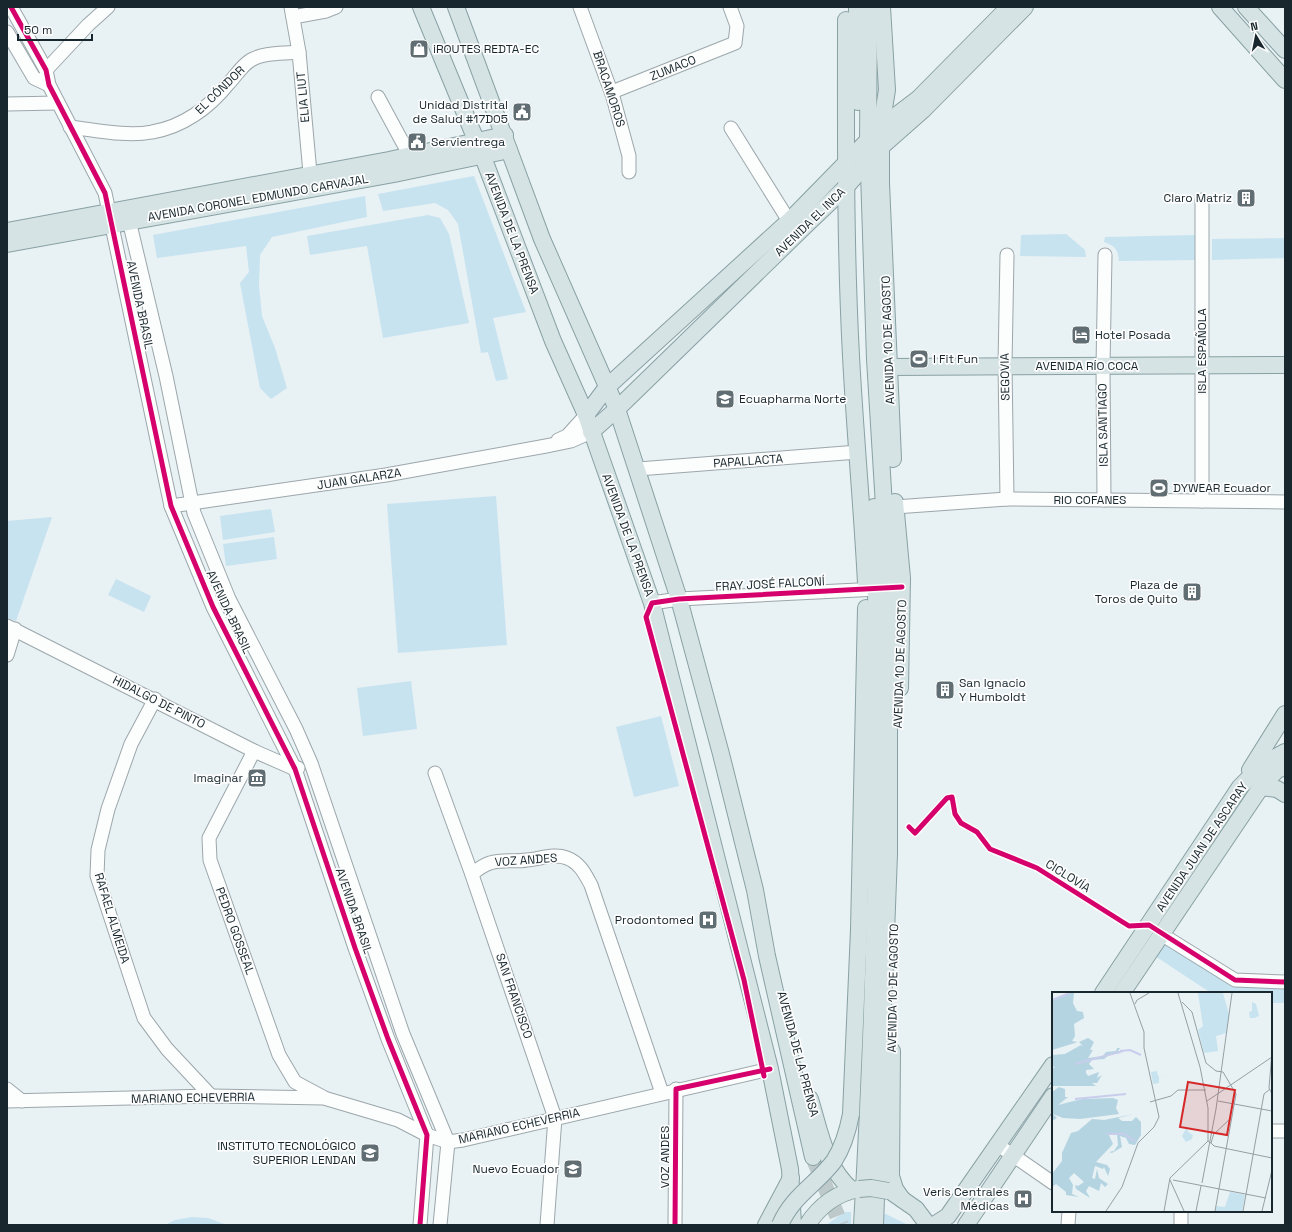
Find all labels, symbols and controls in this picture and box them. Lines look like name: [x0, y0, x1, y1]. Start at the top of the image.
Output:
scale bar: [18, 16, 92, 42]
north arrow: [1236, 16, 1276, 56]
text: N: [1249, 19, 1259, 34]
text: 50 m: [24, 22, 52, 38]
shop icon: iROUTES REDTA-EC: [408, 38, 430, 60]
place label: iROUTES REDTA-EC: [433, 41, 539, 57]
street label: BRACAMOROS: [589, 49, 629, 129]
street label: ZUMACO: [648, 52, 698, 84]
street label: EL CÓNDOR: [192, 62, 248, 118]
street label: ELIA LIUT: [293, 71, 313, 123]
place label: Unidad Distrital de Salud #17D05: [413, 97, 508, 127]
public building icon: Unidad Distrital de Salud #17D05: [511, 101, 533, 123]
public building icon: Servientrega: [406, 131, 428, 153]
place label: Servientrega: [431, 134, 505, 150]
street label: AVENIDA DE LA PRENSA: [481, 170, 543, 297]
street label: AVENIDA CORONEL EDMUNDO CARVAJAL: [146, 171, 370, 225]
street label: AVENIDA EL INCA: [771, 184, 849, 260]
building icon: Claro Matriz: [1235, 187, 1257, 209]
place label: Claro Matriz: [1164, 190, 1232, 206]
street label: AVENIDA BRASIL: [123, 259, 157, 351]
street label: AVENIDA 10 DE AGOSTO: [878, 275, 898, 405]
street label: ISLA ESPAÑOLA: [1194, 308, 1210, 394]
hotel icon: Hotel Posada: [1070, 324, 1092, 346]
place label: Hotel Posada: [1095, 327, 1171, 343]
sports icon: I Fit Fun: [908, 348, 930, 370]
place label: I Fit Fun: [933, 351, 978, 367]
street label: SEGOVIA: [997, 353, 1013, 401]
street label: AVENIDA RÍO COCA: [1036, 358, 1139, 374]
street label: ISLA SANTIAGO: [1094, 383, 1112, 467]
school or university icon: Ecuapharma Norte: [714, 388, 736, 410]
place label: Ecuapharma Norte: [739, 391, 846, 407]
street label: PAPALLACTA: [713, 451, 784, 471]
street label: JUAN GALARZA: [316, 464, 403, 494]
street label: AVENIDA DE LA PRENSA: [598, 471, 658, 599]
sports icon: DYWEAR Ecuador: [1148, 477, 1170, 499]
place label: DYWEAR Ecuador: [1173, 480, 1272, 496]
street label: RIO COFANES: [1054, 492, 1126, 508]
street label: AVENIDA BRASIL: [203, 568, 256, 657]
street label: FRAY JOSÉ FALCONÍ: [715, 573, 825, 595]
place label: Plaza de Toros de Quito: [1095, 577, 1178, 607]
building icon: Plaza de Toros de Quito: [1181, 581, 1203, 603]
street label: AVENIDA 10 DE AGOSTO: [890, 599, 910, 729]
street label: HIDALGO DE PINTO: [110, 672, 208, 732]
place label: San Ignacio Y Humboldt: [959, 675, 1026, 705]
building icon: San Ignacio Y Humboldt: [934, 679, 956, 701]
museum icon: Imaginar: [246, 767, 268, 789]
place label: Imaginar: [194, 770, 243, 786]
street label: AVENIDA JUAN DE ASCARAY: [1153, 778, 1252, 915]
street label: VOZ ANDES: [494, 850, 558, 870]
street label: CICLOVÍA: [1042, 856, 1094, 896]
street label: AVENIDA BRASIL: [332, 866, 376, 957]
street label: RAFAEL ALMEIDA: [91, 871, 134, 966]
street label: PEDRO GOSSEAL: [212, 885, 258, 977]
hospital icon: Prodontomed: [697, 909, 719, 931]
place label: Prodontomed: [615, 912, 694, 928]
street label: AVENIDA 10 DE AGOSTO: [884, 923, 902, 1053]
street label: SAN FRANCISCO: [492, 951, 536, 1041]
street label: AVENIDA DE LA PRENSA: [774, 989, 823, 1119]
inset map: [1052, 992, 1272, 1212]
street label: MARIANO ECHEVERRIA: [131, 1089, 256, 1107]
street label: MARIANO ECHEVERRIA: [457, 1104, 582, 1148]
street label: VOZ ANDES: [657, 1126, 673, 1188]
place label: INSTITUTO TECNOLÓGICO SUPERIOR LENDAN: [217, 1138, 356, 1168]
school or university icon: INSTITUTO TECNOLÓGICO SUPERIOR LENDAN: [359, 1142, 381, 1164]
school or university icon: Nuevo Ecuador: [562, 1158, 584, 1180]
place label: Nuevo Ecuador: [472, 1161, 559, 1177]
place label: Veris Centrales Médicas: [923, 1184, 1009, 1214]
hospital icon: Veris Centrales Médicas: [1012, 1188, 1034, 1210]

